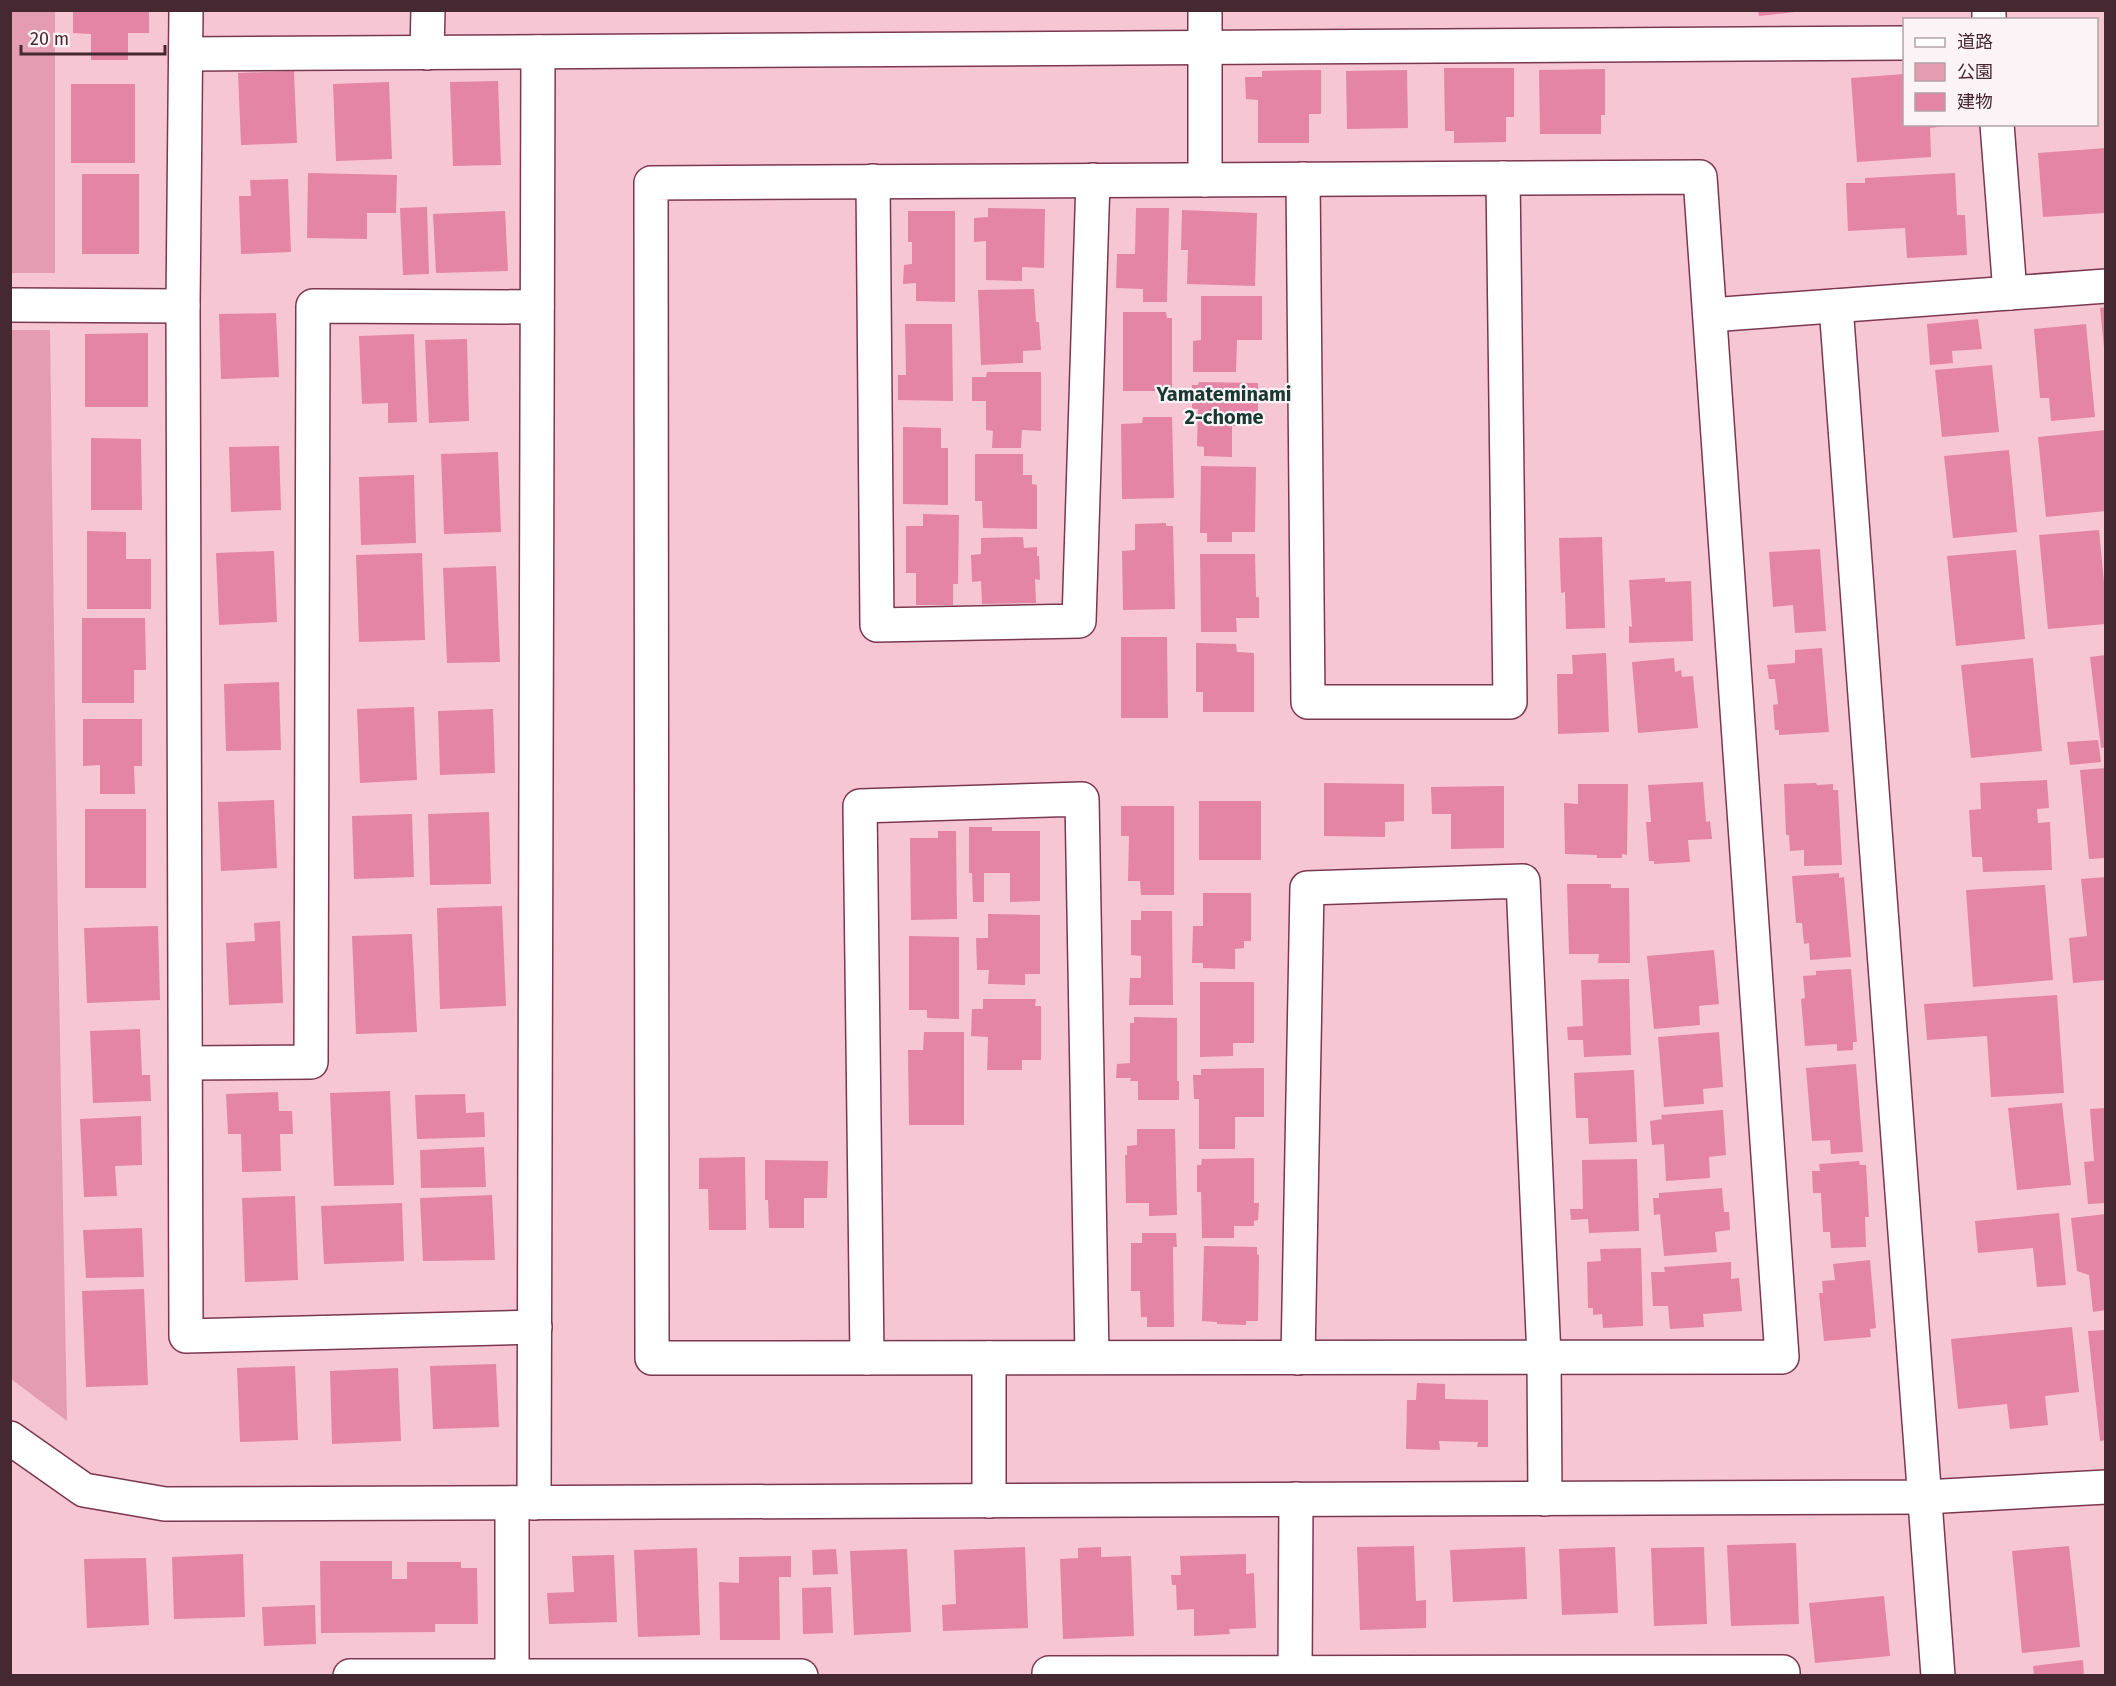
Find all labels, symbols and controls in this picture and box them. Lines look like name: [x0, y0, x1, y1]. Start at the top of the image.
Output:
scale bar: [21, 18, 165, 56]
legend: [1903, 18, 2098, 126]
text: 20 m: [30, 28, 69, 50]
text: 道路: [1957, 31, 1993, 53]
text: 公園: [1957, 61, 1993, 83]
text: 建物: [1957, 91, 1993, 113]
district label: Yamateminami 2-chome: [1156, 382, 1291, 429]

